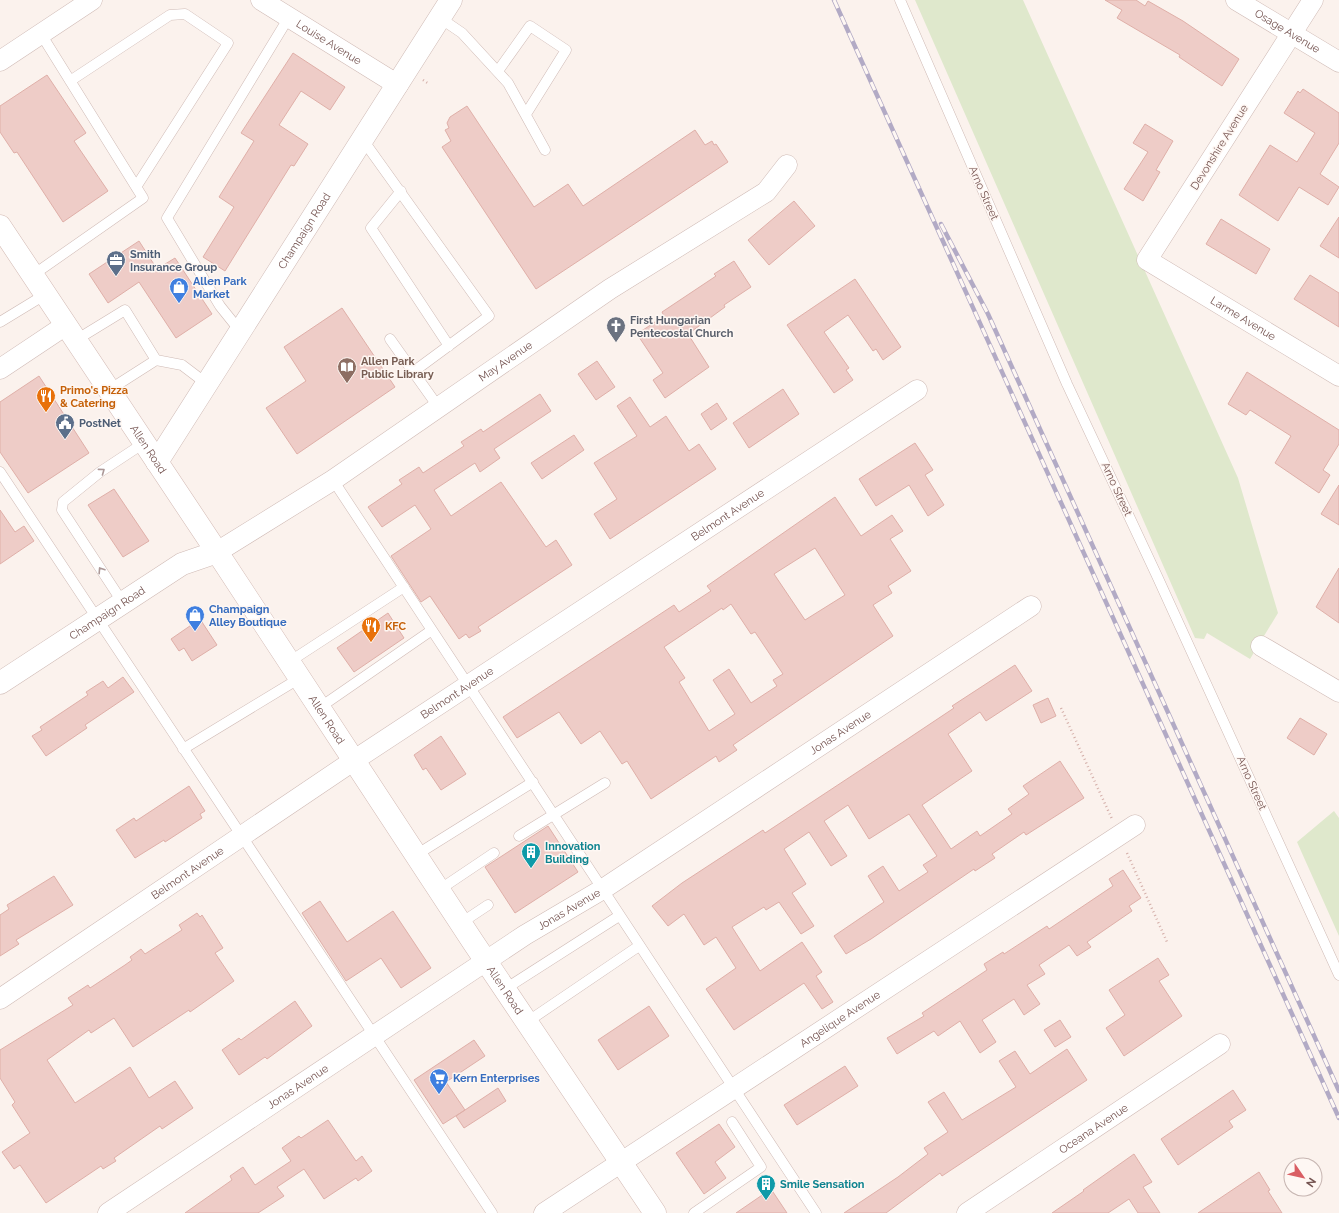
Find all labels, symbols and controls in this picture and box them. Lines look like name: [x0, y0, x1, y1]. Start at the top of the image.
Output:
street label: Osage Avenue: [1252, 7, 1323, 56]
street label: Louise Avenue: [294, 17, 364, 68]
street label: Devonshire Avenue: [1188, 102, 1251, 192]
street label: Arno Street: [966, 164, 1001, 222]
street label: Champaign Road: [275, 190, 334, 272]
place label: Smith Insurance Group: [130, 248, 217, 274]
office icon: Smith Insurance Group: [105, 249, 127, 277]
place label: Allen Park Market: [193, 275, 248, 301]
shop icon: Allen Park Market: [168, 276, 190, 304]
street label: Larme Avenue: [1208, 294, 1279, 344]
place label: First Hungarian Pentecostal Church: [630, 314, 734, 340]
church icon: First Hungarian Pentecostal Church: [605, 315, 627, 343]
street label: May Avenue: [476, 338, 535, 385]
place label: Allen Park Public Library: [361, 355, 434, 381]
library icon: Allen Park Public Library: [336, 356, 358, 384]
place label: Primo's Pizza & Catering: [60, 384, 128, 410]
restaurant icon: Primo's Pizza & Catering: [35, 385, 57, 413]
public building icon: PostNet: [54, 412, 76, 440]
place label: PostNet: [79, 417, 122, 430]
street label: Allen Road: [127, 423, 169, 476]
street label: Arno Street: [1098, 460, 1135, 518]
one-way arrow: [98, 468, 105, 476]
street label: Belmont Avenue: [689, 486, 767, 544]
one-way arrow: [98, 567, 106, 574]
street label: Champaign Road: [67, 584, 148, 643]
place label: Champaign Alley Boutique: [209, 603, 287, 629]
shop icon: Champaign Alley Boutique: [184, 604, 206, 632]
restaurant icon: KFC: [360, 615, 382, 643]
place label: KFC: [385, 620, 407, 633]
street label: Belmont Avenue: [418, 664, 496, 722]
street label: Allen Road: [306, 693, 347, 747]
street label: Jonas Avenue: [807, 707, 874, 758]
street label: Arno Street: [1234, 754, 1269, 812]
place label: Innovation Building: [545, 840, 601, 866]
building icon: Innovation Building: [520, 841, 542, 869]
street label: Belmont Avenue: [149, 844, 227, 902]
street label: Jonas Avenue: [535, 886, 603, 933]
street label: Allen Road: [484, 964, 526, 1017]
street label: Angelique Avenue: [798, 988, 883, 1050]
street label: Jonas Avenue: [265, 1062, 331, 1112]
supermarket icon: Kern Enterprises: [428, 1067, 450, 1095]
place label: Kern Enterprises: [453, 1072, 540, 1085]
street label: Oceana Avenue: [1057, 1101, 1131, 1157]
north arrow: [1283, 1157, 1323, 1197]
building icon: Smile Sensation: [755, 1173, 777, 1201]
text: N: [1303, 1175, 1319, 1189]
place label: Smile Sensation: [780, 1178, 865, 1191]

